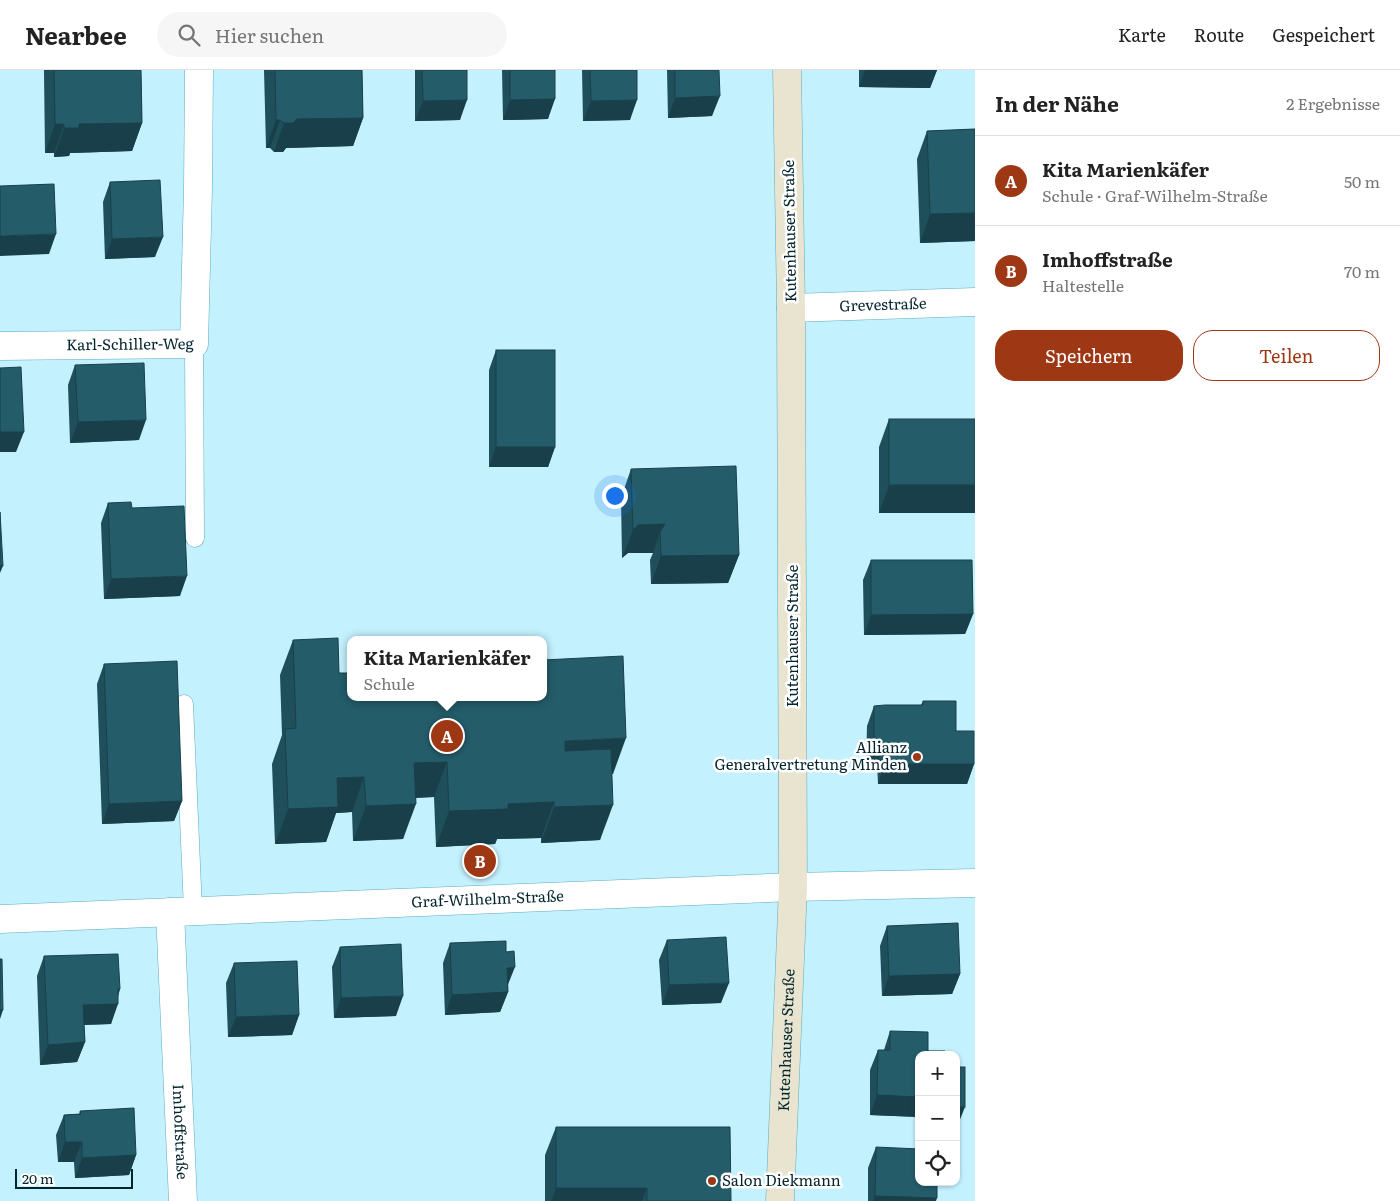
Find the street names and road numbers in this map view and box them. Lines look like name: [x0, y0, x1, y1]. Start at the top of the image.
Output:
street label: Kutenhauser Straße: [776, 159, 801, 303]
street label: Grevestraße: [839, 291, 927, 316]
street label: Karl-Schiller-Weg: [66, 331, 195, 355]
street label: Kutenhauser Straße: [780, 564, 803, 707]
street label: Graf-Wilhelm-Straße: [411, 883, 564, 912]
street label: Kutenhauser Straße: [771, 968, 800, 1112]
street label: Imhoffstraße: [168, 1083, 195, 1180]

